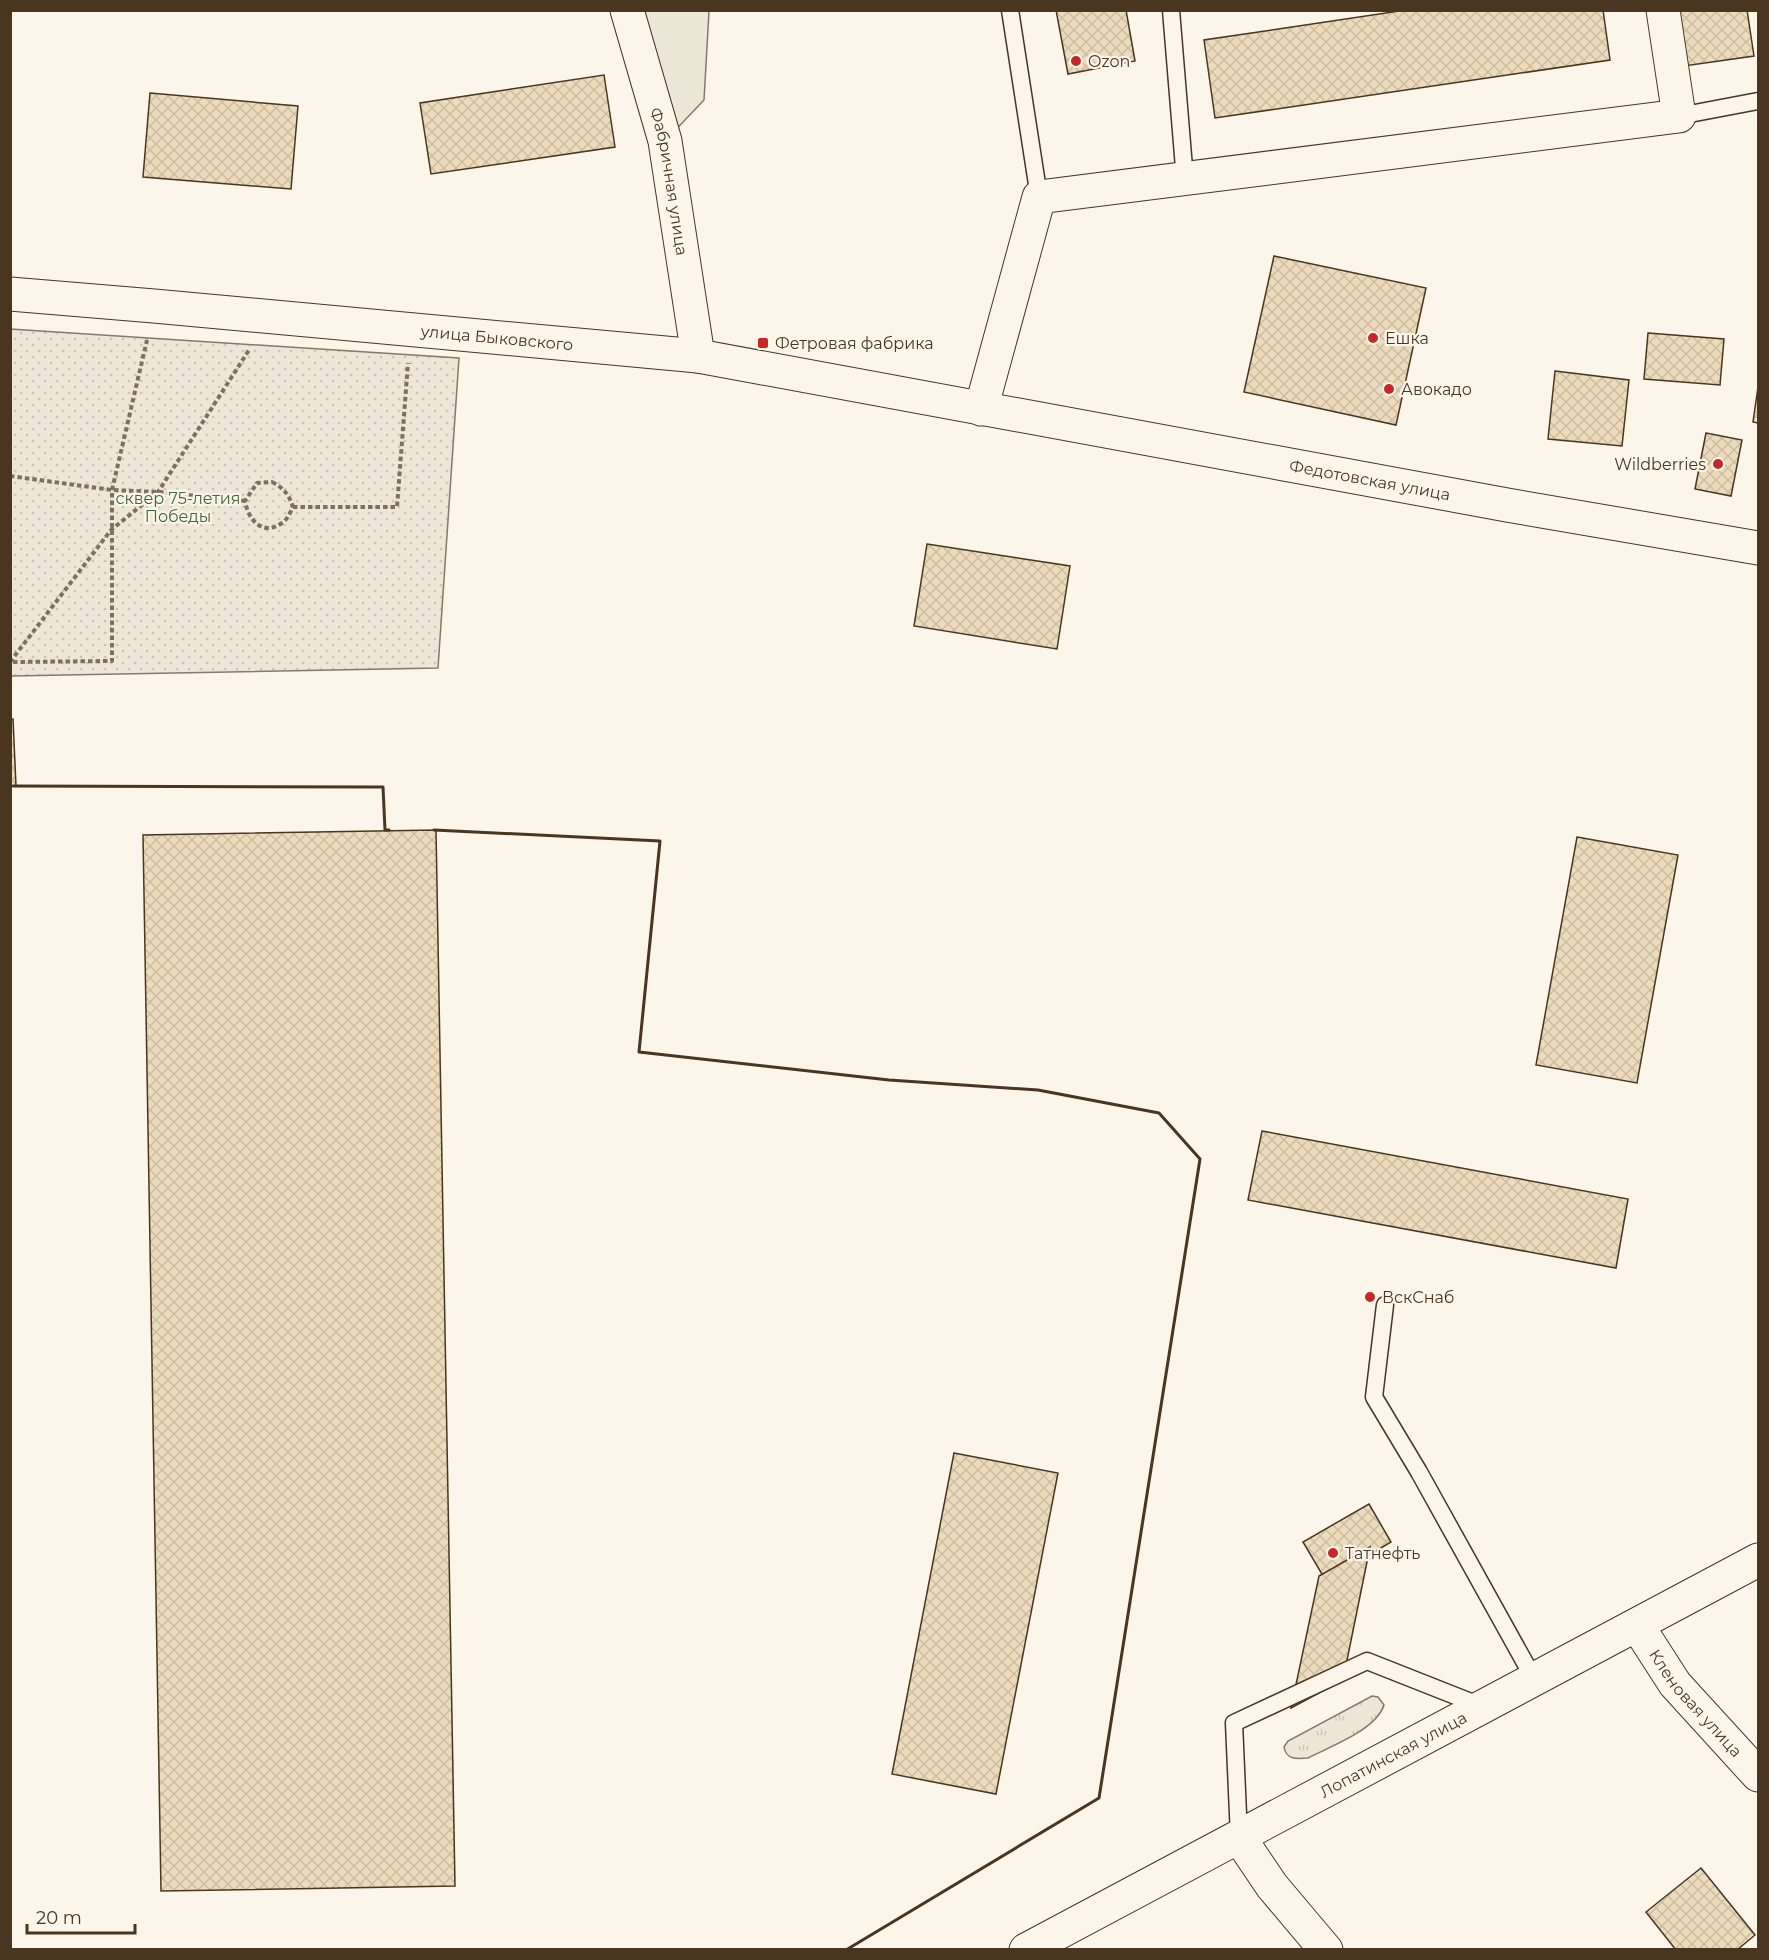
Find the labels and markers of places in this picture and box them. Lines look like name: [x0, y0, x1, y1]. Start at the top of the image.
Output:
place label: Ozon: [1088, 52, 1130, 71]
marker: Ozon: [1069, 54, 1083, 68]
place label: Ешка: [1385, 329, 1429, 348]
marker: Ешка: [1366, 331, 1380, 345]
place label: Фетровая фабрика: [775, 334, 934, 353]
marker: Фетровая фабрика: [756, 336, 770, 350]
place label: Авокадо: [1401, 380, 1472, 399]
marker: Авокадо: [1382, 382, 1396, 396]
place label: Wildberries: [1614, 455, 1706, 474]
marker: Wildberries: [1711, 457, 1725, 471]
place label: ВскСнаб: [1382, 1288, 1454, 1307]
marker: ВскСнаб: [1363, 1290, 1377, 1304]
place label: Татнефть: [1345, 1544, 1420, 1563]
marker: Татнефть: [1326, 1546, 1340, 1560]

